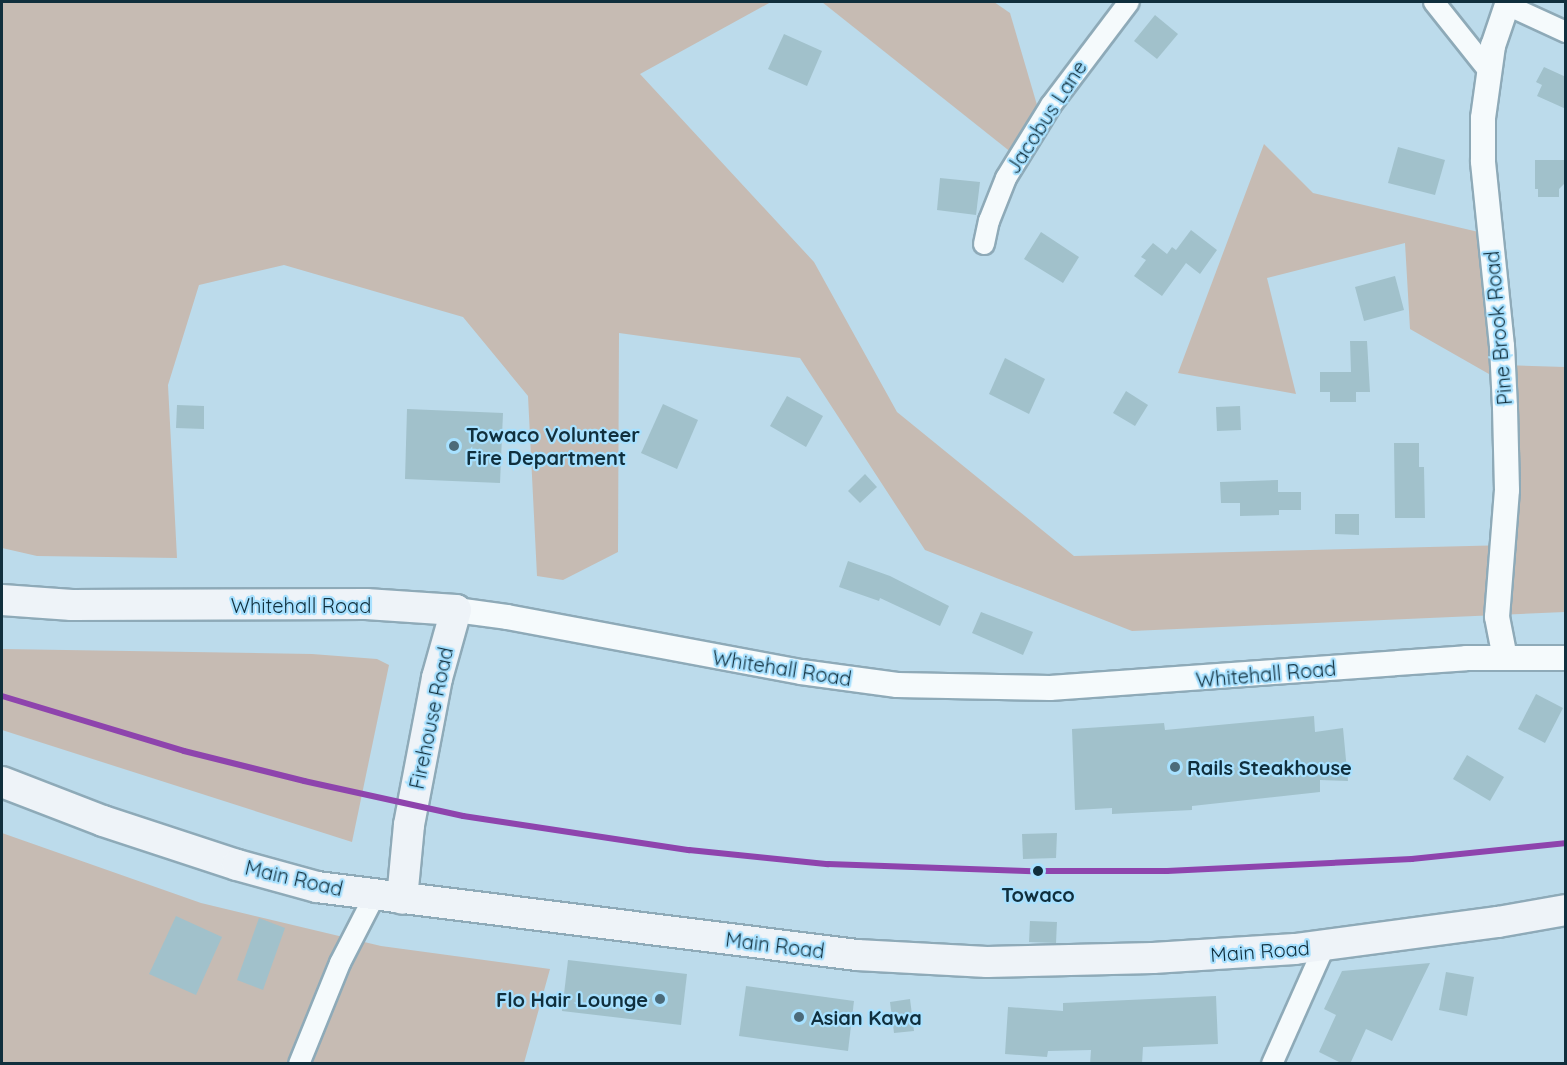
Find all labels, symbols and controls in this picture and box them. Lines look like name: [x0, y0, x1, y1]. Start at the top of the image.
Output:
street label: Jacobus Lane: [1001, 56, 1091, 178]
street label: Pine Brook Road: [1479, 250, 1517, 406]
place label: Towaco Volunteer Fire Department: [466, 422, 640, 469]
marker: Towaco Volunteer Fire Department: [447, 439, 461, 453]
street label: Whitehall Road: [231, 593, 371, 617]
street label: Firehouse Road: [404, 645, 458, 791]
street label: Whitehall Road: [711, 645, 853, 691]
street label: Whitehall Road: [1195, 656, 1337, 692]
place label: Rails Steakhouse: [1187, 755, 1352, 779]
marker: Rails Steakhouse: [1168, 760, 1182, 774]
street label: Main Road: [243, 855, 345, 901]
marker: Towaco: [1029, 862, 1047, 880]
place label: Towaco: [1001, 882, 1075, 906]
street label: Main Road: [724, 927, 826, 963]
street label: Main Road: [1209, 936, 1311, 966]
place label: Flo Hair Lounge: [496, 987, 648, 1011]
marker: Flo Hair Lounge: [653, 992, 667, 1006]
place label: Asian Kawa: [811, 1005, 922, 1029]
marker: Asian Kawa: [792, 1010, 806, 1024]

